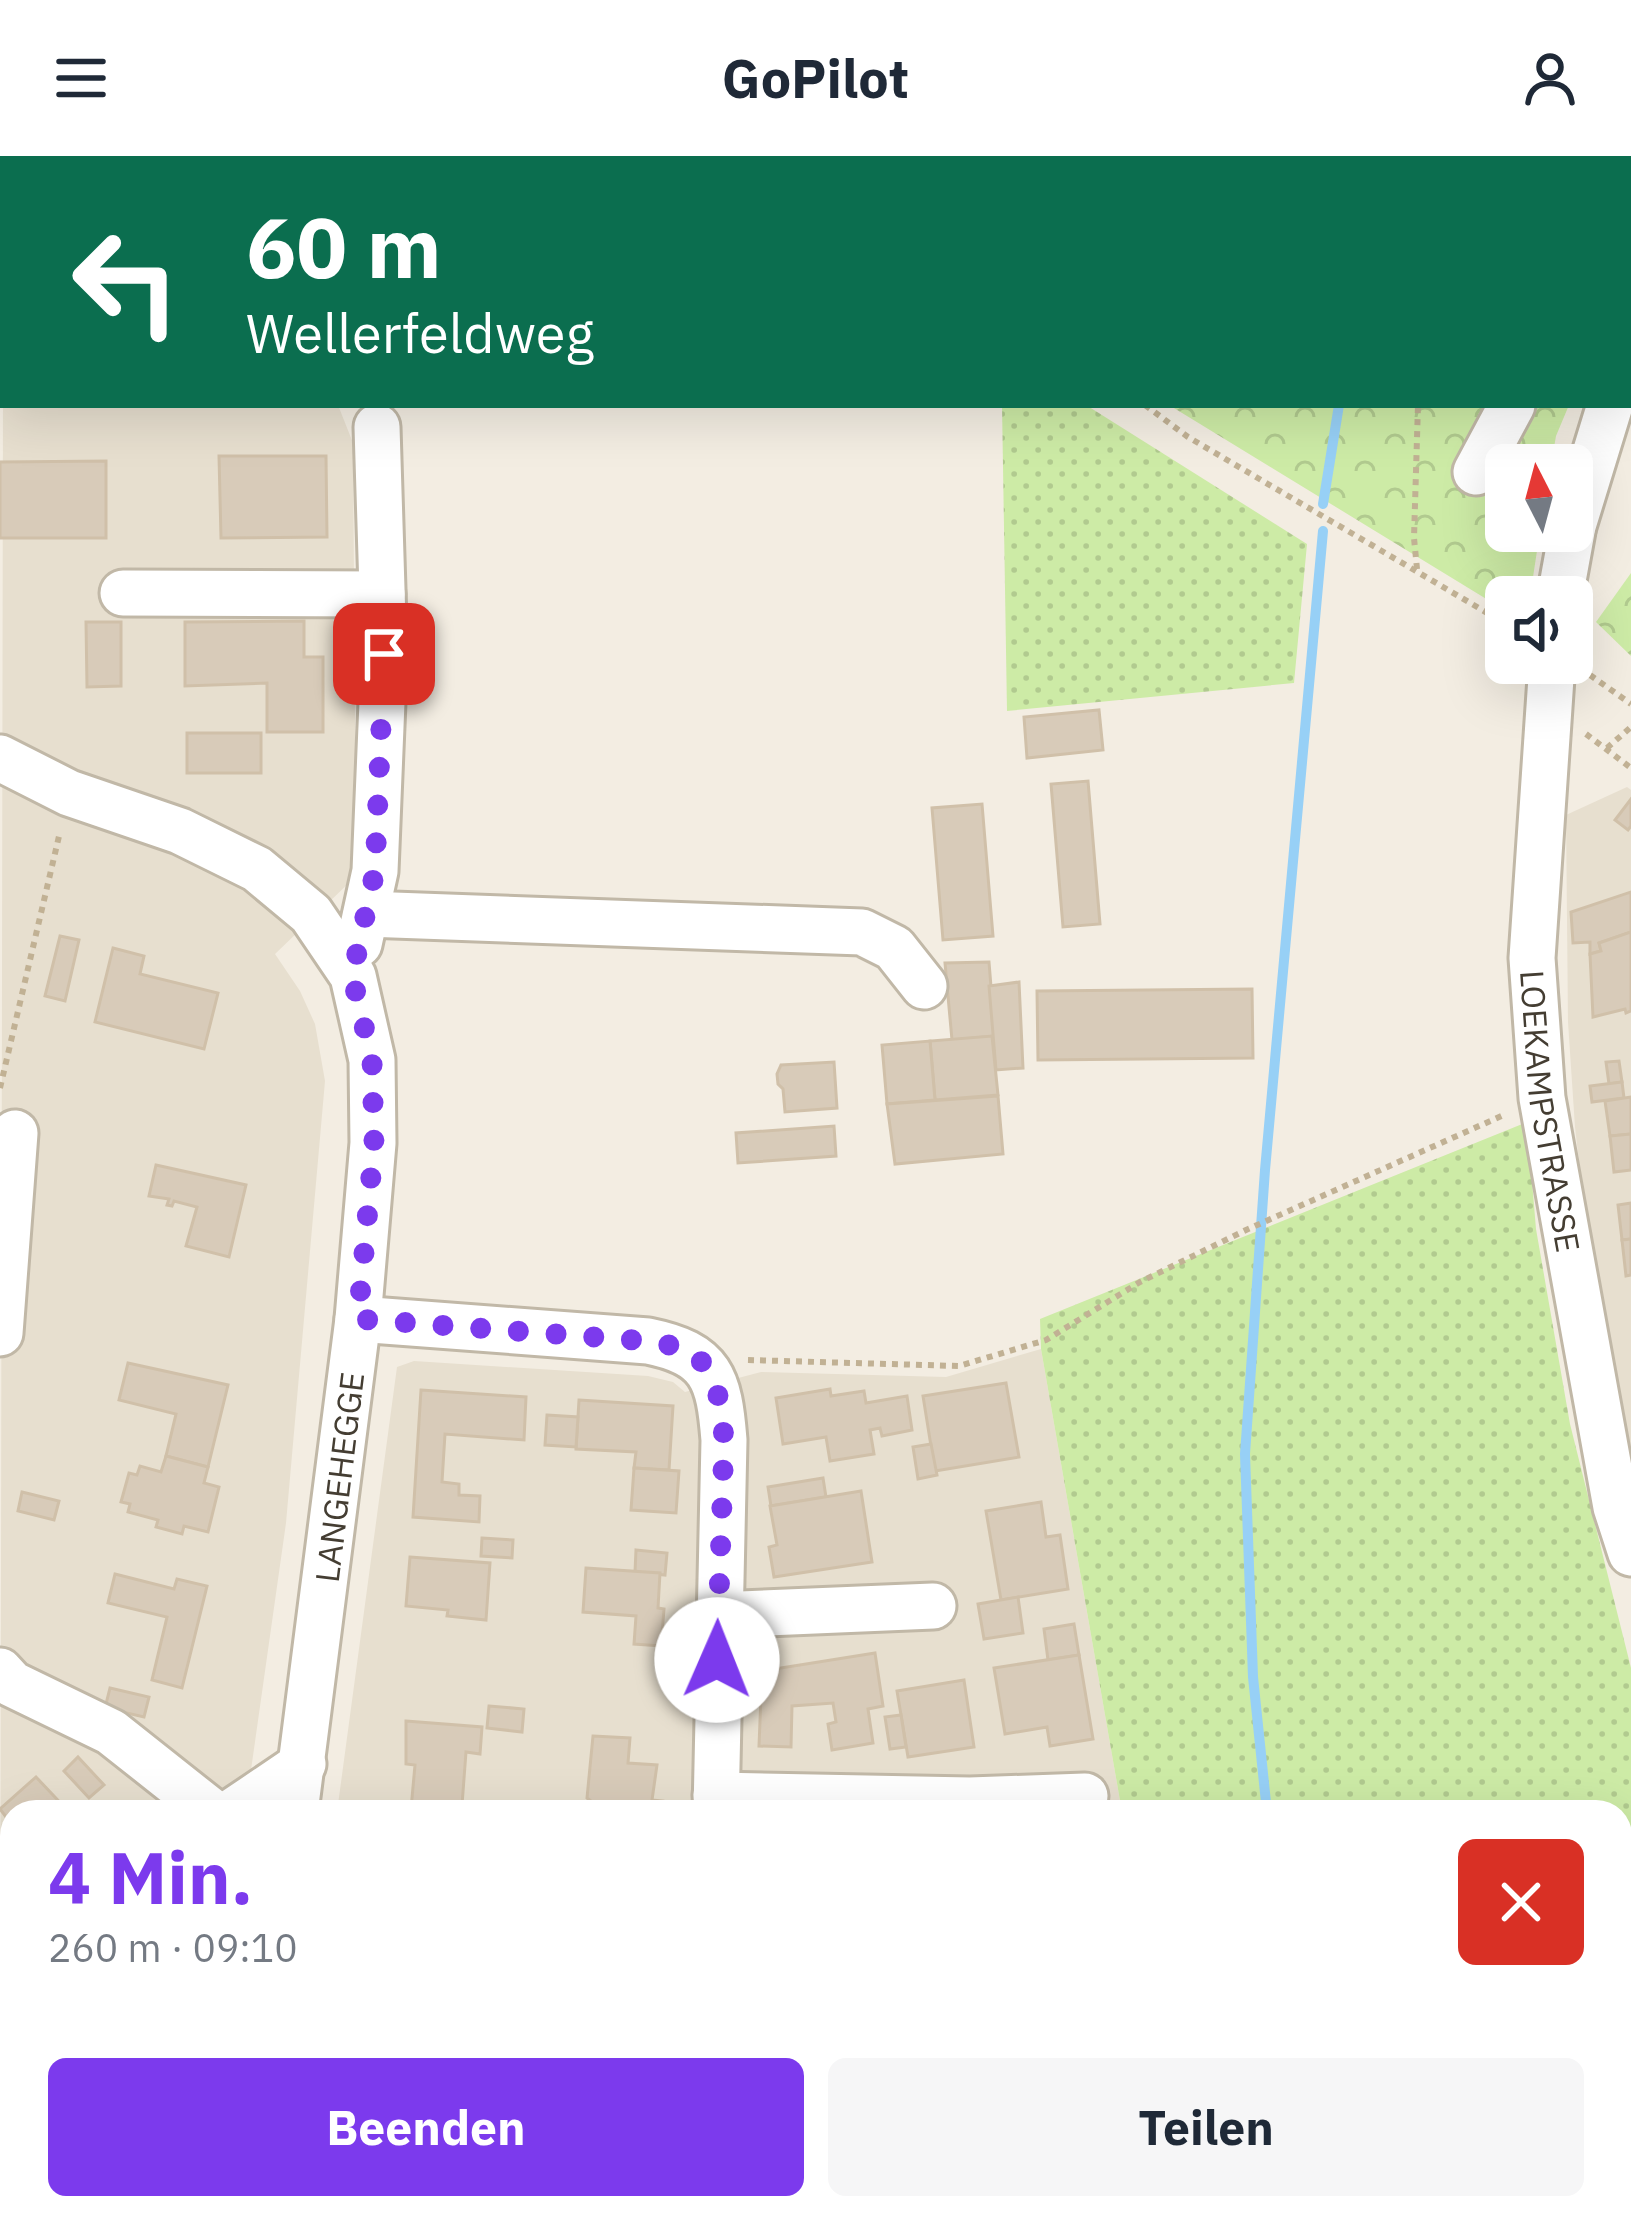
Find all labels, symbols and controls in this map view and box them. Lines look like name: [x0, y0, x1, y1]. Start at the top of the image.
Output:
text: GoPilot: [722, 43, 909, 113]
icon: menu: [48, 45, 114, 111]
icon: person: [1517, 45, 1583, 111]
text: 60 m: [246, 192, 442, 301]
icon: left: [48, 204, 204, 360]
text: Wellerfeldweg: [246, 298, 594, 368]
north arrow: [1485, 444, 1593, 552]
map controls: [1485, 444, 1593, 684]
button: sound: [1485, 576, 1593, 684]
pin: [333, 603, 435, 705]
icon: arrive: [351, 621, 417, 687]
street label: LOEKAMPSTRASSE: [1511, 969, 1591, 1255]
street label: LANGEHEGGE: [305, 1369, 373, 1585]
position arrow: [654, 1597, 780, 1723]
text: 4 Min.: [48, 1830, 253, 1924]
button: close: [1458, 1839, 1584, 1965]
text: 260 m · 09:10: [48, 1922, 298, 1973]
button: Beenden: [48, 2058, 804, 2196]
button: Teilen: [828, 2058, 1584, 2196]

